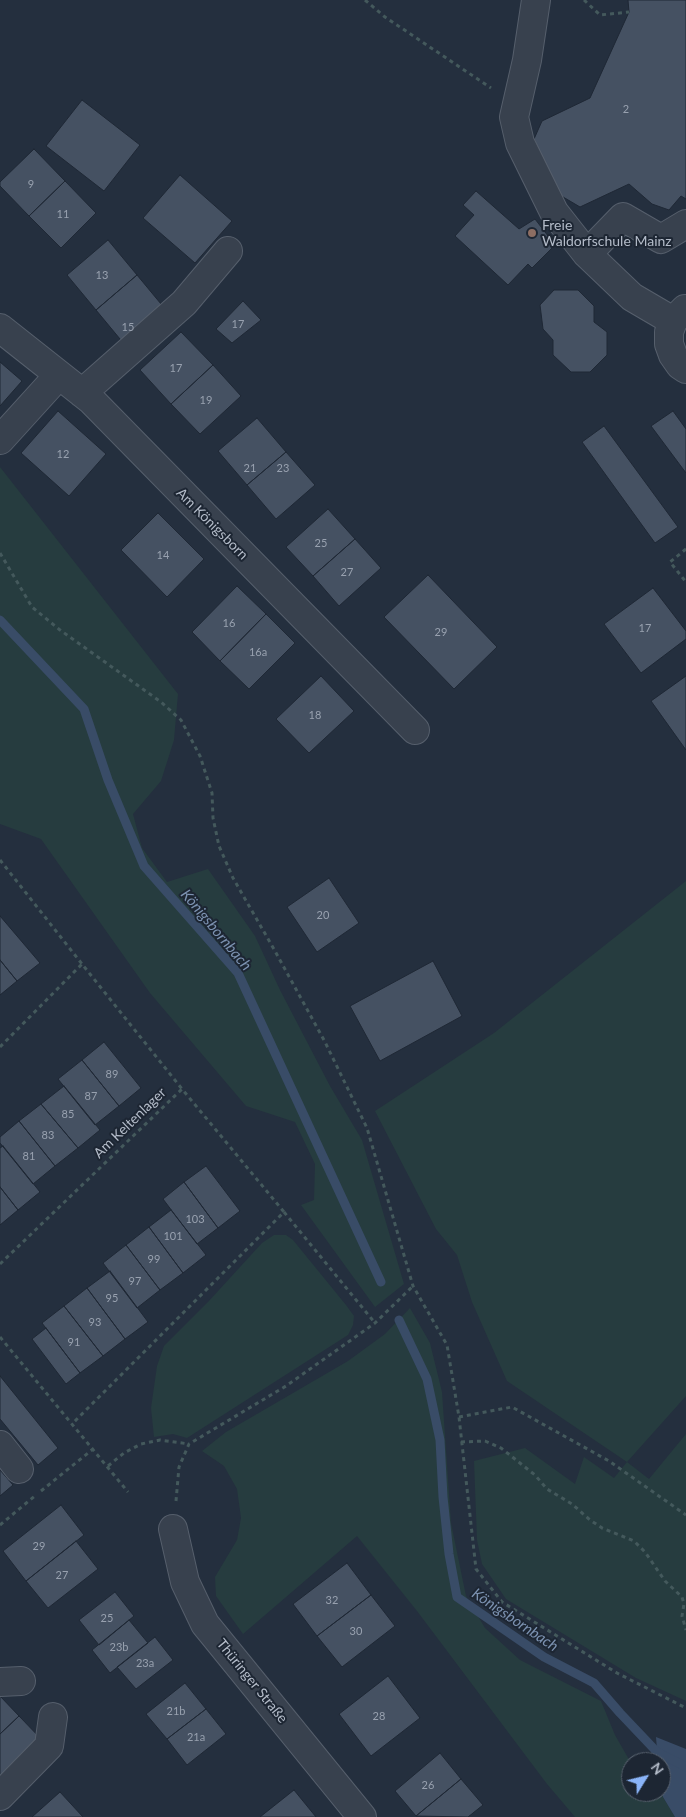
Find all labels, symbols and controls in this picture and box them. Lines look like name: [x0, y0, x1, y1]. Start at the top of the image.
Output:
house number: 2: [623, 102, 629, 116]
house number: 9: [28, 177, 34, 191]
house number: 11: [57, 207, 69, 221]
place label: Freie Waldorfschule Mainz: [542, 217, 672, 250]
marker: Freie Waldorfschule Mainz: [526, 227, 538, 239]
house number: 13: [96, 268, 108, 282]
house number: 17: [232, 317, 244, 331]
house number: 15: [122, 320, 134, 334]
house number: 17: [170, 361, 182, 375]
house number: 19: [200, 393, 212, 407]
house number: 12: [57, 447, 69, 461]
house number: 21: [244, 461, 256, 475]
house number: 23: [277, 461, 289, 475]
street label: Am Königsborn: [173, 485, 251, 563]
house number: 25: [315, 536, 327, 550]
house number: 14: [157, 548, 169, 562]
house number: 27: [341, 565, 353, 579]
house number: 16: [223, 616, 235, 630]
house number: 17: [639, 621, 651, 635]
house number: 29: [435, 625, 447, 639]
house number: 16a: [249, 645, 267, 659]
house number: 18: [309, 708, 321, 722]
water label: Königsbornbach: [177, 886, 255, 974]
house number: 20: [317, 908, 329, 922]
house number: 89: [106, 1067, 118, 1081]
street label: Am Keltenlager: [90, 1084, 170, 1162]
house number: 87: [85, 1089, 97, 1103]
house number: 85: [62, 1107, 74, 1121]
house number: 83: [42, 1128, 54, 1142]
house number: 81: [23, 1149, 35, 1163]
house number: 103: [185, 1212, 205, 1226]
house number: 101: [163, 1229, 183, 1243]
house number: 99: [148, 1252, 160, 1266]
house number: 97: [129, 1274, 141, 1288]
house number: 95: [106, 1291, 118, 1305]
house number: 93: [89, 1315, 101, 1329]
house number: 91: [68, 1335, 80, 1349]
house number: 29: [33, 1539, 45, 1553]
house number: 27: [56, 1568, 68, 1582]
water label: Königsbornbach: [468, 1585, 562, 1655]
house number: 32: [326, 1593, 338, 1607]
house number: 25: [101, 1611, 113, 1625]
house number: 30: [350, 1624, 362, 1638]
street label: Thüringer Straße: [213, 1636, 291, 1726]
house number: 23b: [110, 1640, 128, 1654]
house number: 23a: [136, 1656, 154, 1670]
house number: 21b: [167, 1704, 185, 1718]
house number: 28: [373, 1709, 385, 1723]
house number: 21a: [187, 1730, 205, 1744]
north arrow: [621, 1752, 671, 1802]
text: N: [648, 1759, 668, 1778]
house number: 26: [422, 1778, 434, 1792]

